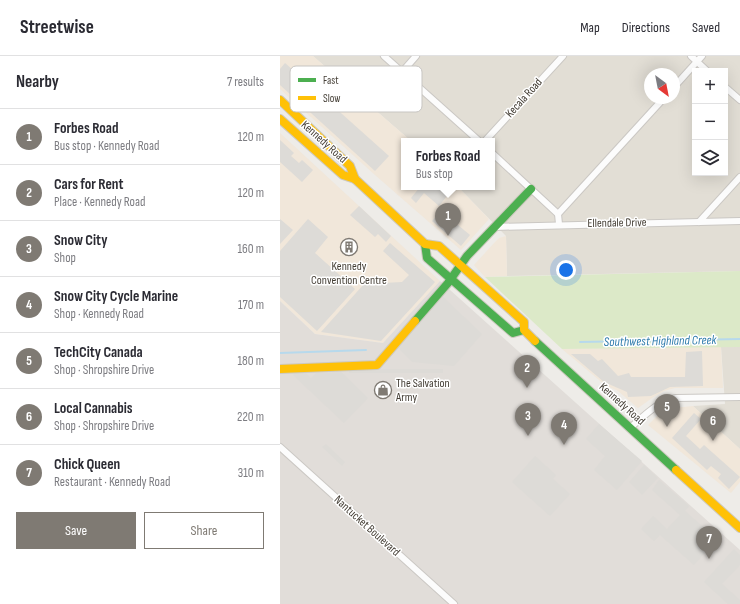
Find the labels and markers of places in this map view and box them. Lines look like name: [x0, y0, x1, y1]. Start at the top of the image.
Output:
pin: 1: [435, 203, 461, 236]
building icon: Kennedy Convention Centre: [339, 237, 359, 257]
place label: Kennedy Convention Centre: [311, 259, 387, 288]
pin: 2: [514, 355, 540, 388]
place label: The Salvation Army: [395, 376, 450, 405]
shop icon: The Salvation Army: [373, 380, 393, 400]
pin: 5: [654, 394, 680, 427]
pin: 3: [515, 403, 541, 436]
pin: 6: [700, 408, 726, 441]
pin: 4: [551, 412, 577, 445]
pin: 7: [696, 526, 722, 559]

